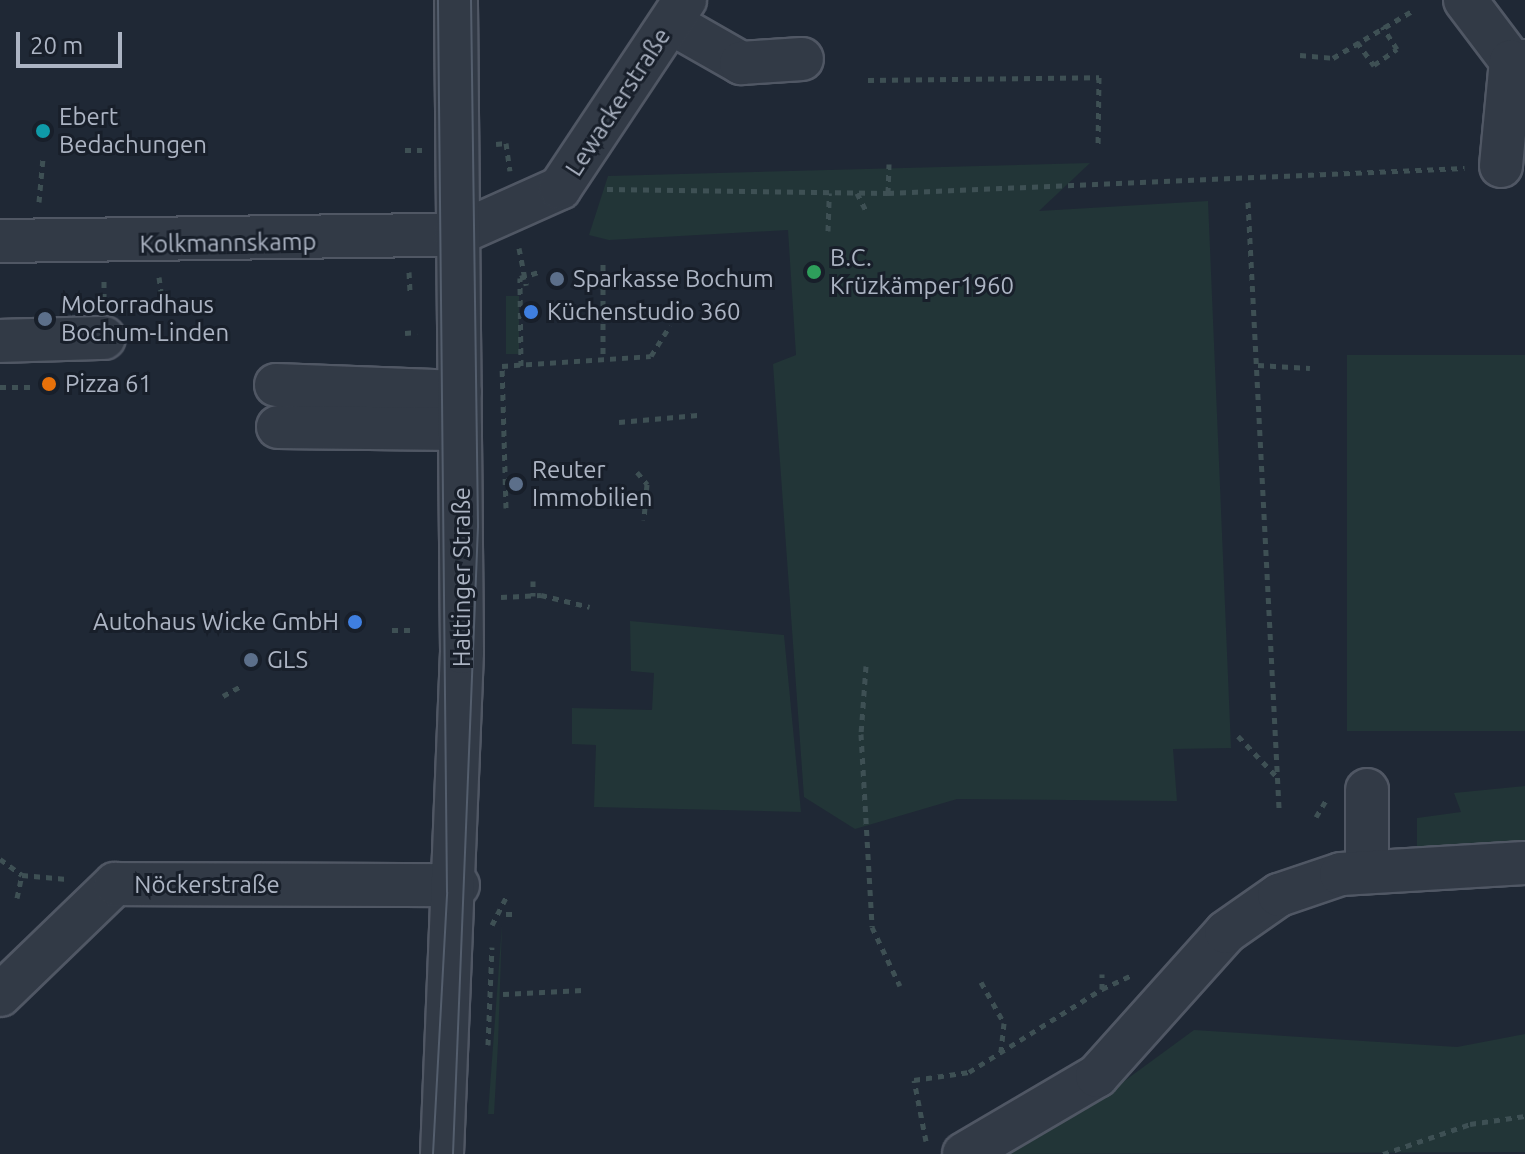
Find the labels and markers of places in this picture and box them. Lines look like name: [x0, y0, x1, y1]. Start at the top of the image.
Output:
place label: Ebert Bedachungen: [59, 103, 207, 159]
marker: Ebert Bedachungen: [34, 122, 52, 140]
place label: B.C. Krüzkämper1960: [830, 244, 1014, 300]
marker: B.C. Krüzkämper1960: [805, 263, 823, 281]
place label: Sparkasse Bochum: [573, 265, 774, 293]
marker: Sparkasse Bochum: [548, 270, 566, 288]
place label: Motorradhaus Bochum-Linden: [61, 291, 229, 347]
place label: Küchenstudio 360: [547, 298, 741, 326]
marker: Küchenstudio 360: [522, 303, 540, 321]
marker: Motorradhaus Bochum-Linden: [36, 310, 54, 328]
place label: Pizza 61: [65, 370, 152, 398]
marker: Pizza 61: [40, 375, 58, 393]
place label: Reuter Immobilien: [532, 456, 653, 512]
marker: Reuter Immobilien: [507, 475, 525, 493]
place label: Autohaus Wicke GmbH: [93, 608, 339, 636]
marker: Autohaus Wicke GmbH: [346, 613, 364, 631]
place label: GLS: [267, 646, 308, 674]
marker: GLS: [242, 651, 260, 669]

